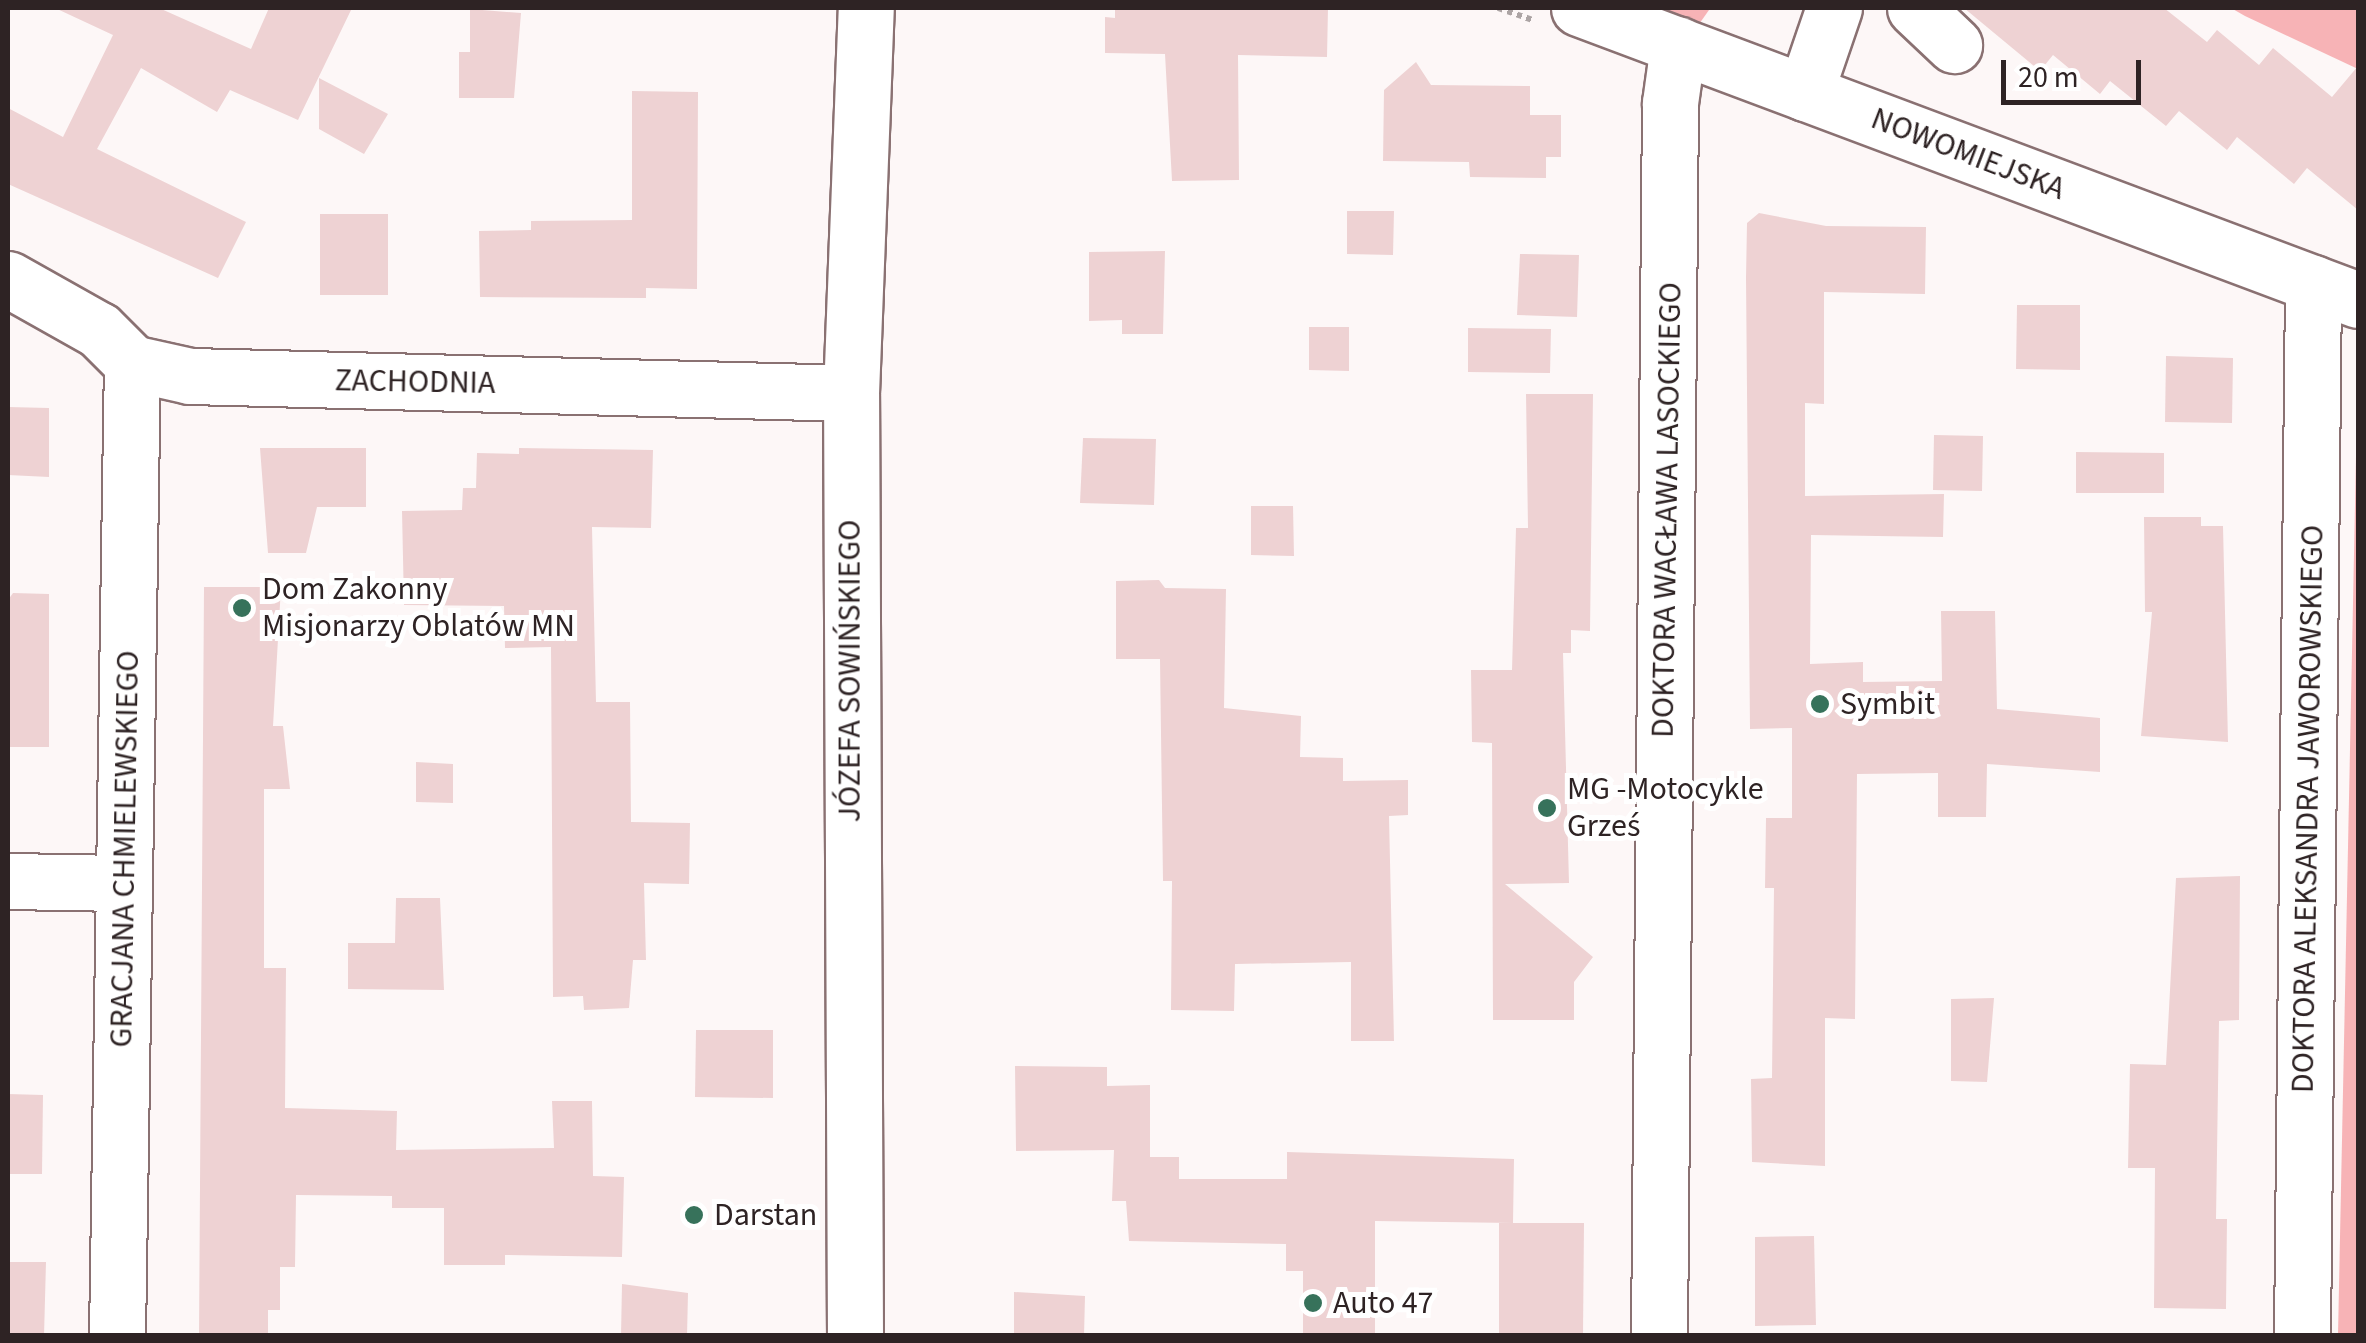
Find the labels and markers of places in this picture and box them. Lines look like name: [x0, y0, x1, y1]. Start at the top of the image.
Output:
place label: Dom Zakonny Misjonarzy Oblatów MN: [262, 571, 575, 646]
marker: Dom Zakonny Misjonarzy Oblatów MN: [231, 597, 253, 619]
place label: Symbit: [1840, 685, 1935, 723]
marker: Symbit: [1809, 693, 1831, 715]
place label: MG -Motocykle Grześ: [1567, 771, 1764, 846]
marker: MG -Motocykle Grześ: [1536, 797, 1558, 819]
place label: Darstan: [714, 1196, 817, 1234]
marker: Darstan: [683, 1204, 705, 1226]
place label: Auto 47: [1333, 1284, 1434, 1322]
marker: Auto 47: [1302, 1292, 1324, 1314]

